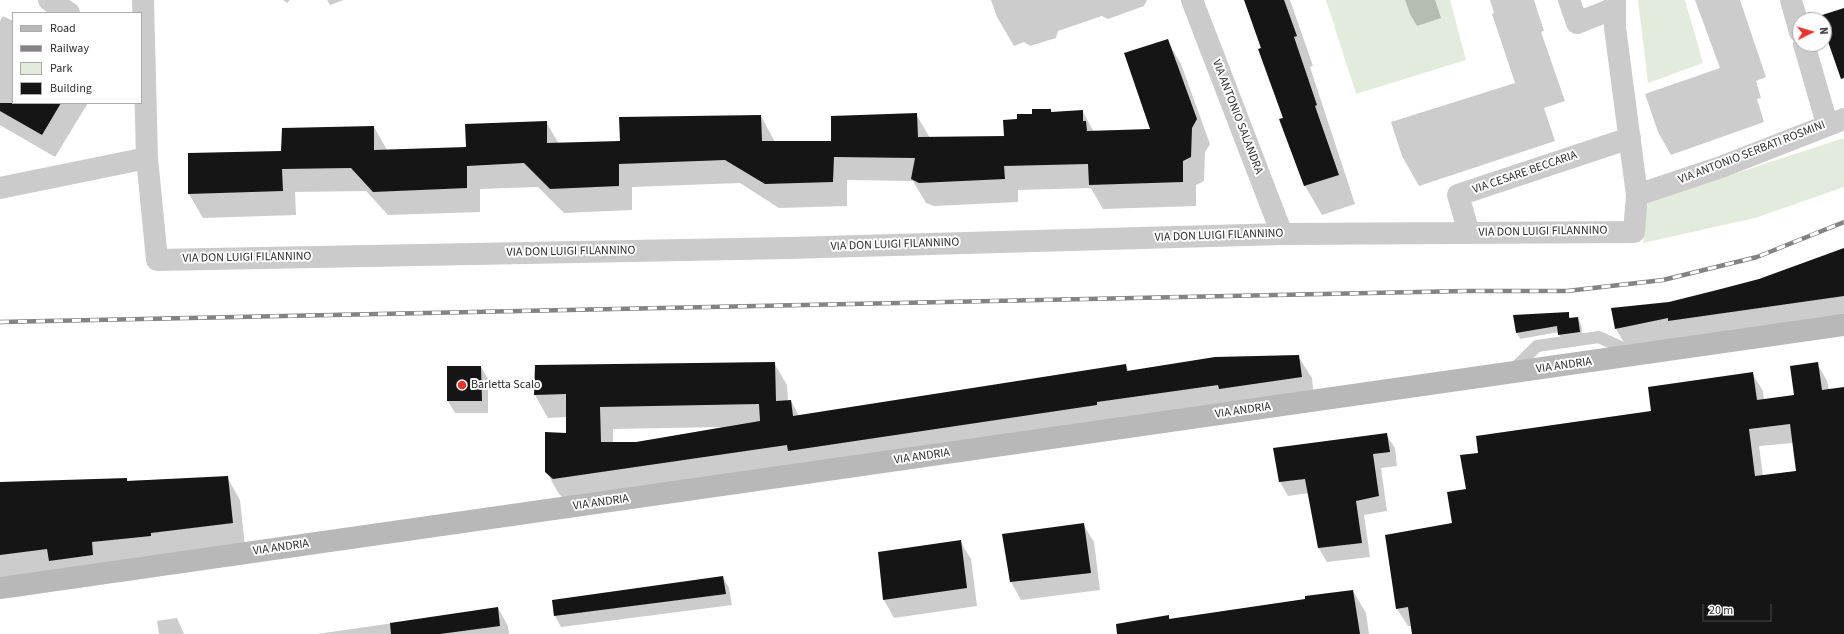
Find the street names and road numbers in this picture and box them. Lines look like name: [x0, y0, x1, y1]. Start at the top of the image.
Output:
street label: VIA ANTONIO SALANDRA: [1208, 58, 1266, 176]
street label: VIA ANTONIO SERBATI ROSMINI: [1676, 118, 1828, 188]
street label: VIA CESARE BECCARIA: [1471, 148, 1579, 198]
street label: VIA DON LUIGI FILANNINO: [1478, 224, 1608, 240]
street label: VIA DON LUIGI FILANNINO: [1154, 227, 1284, 245]
street label: VIA DON LUIGI FILANNINO: [830, 236, 960, 254]
street label: VIA DON LUIGI FILANNINO: [506, 244, 636, 260]
street label: VIA DON LUIGI FILANNINO: [182, 250, 312, 266]
street label: VIA ANDRIA: [1535, 355, 1593, 377]
street label: VIA ANDRIA: [1214, 400, 1272, 422]
street label: VIA ANDRIA: [893, 446, 951, 468]
street label: VIA ANDRIA: [572, 492, 630, 514]
street label: VIA ANDRIA: [252, 537, 310, 559]

